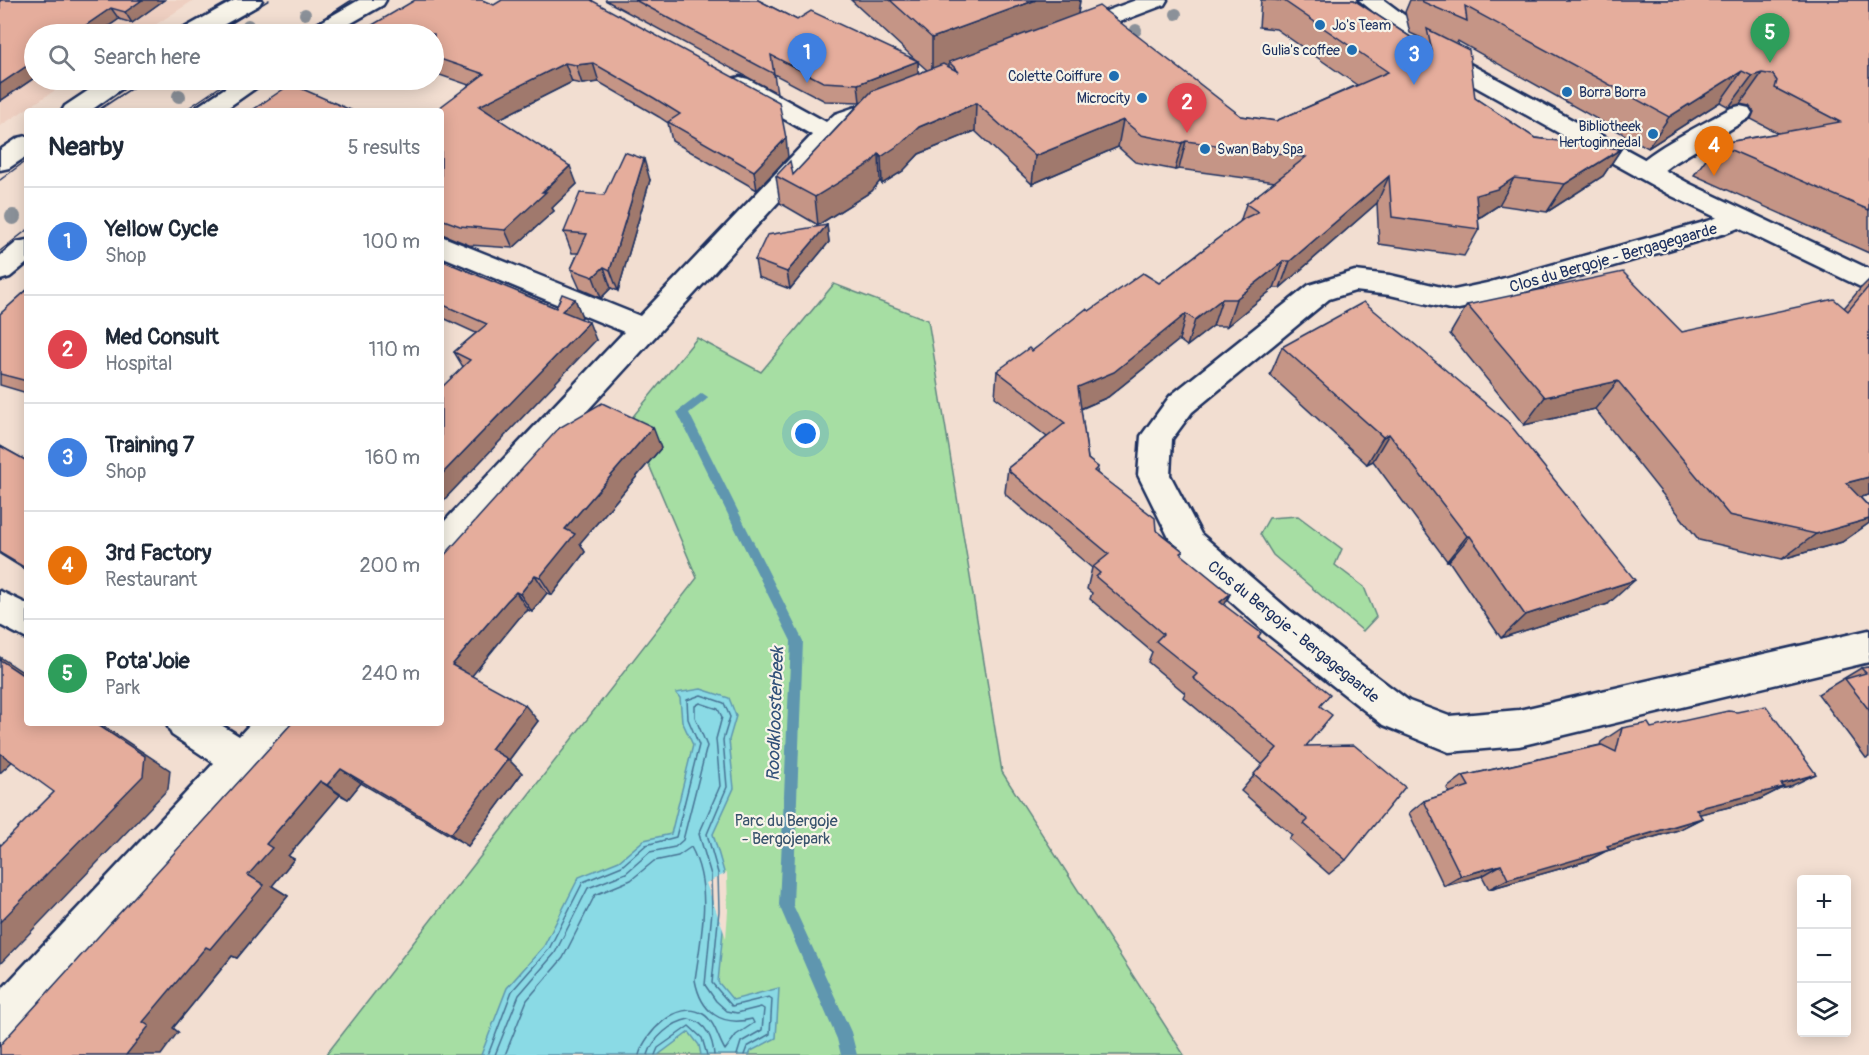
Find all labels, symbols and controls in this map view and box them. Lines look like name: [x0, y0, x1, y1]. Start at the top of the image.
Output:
pin: 5: [1750, 14, 1790, 63]
place label: Jo's Team: [1332, 17, 1391, 34]
marker: Jo's Team: [1313, 18, 1327, 32]
search box: [24, 24, 444, 90]
pin: 1: [788, 34, 826, 83]
pin: 3: [1394, 36, 1434, 85]
icon: search: [45, 41, 78, 74]
place label: Gulia's coffee: [1262, 42, 1340, 59]
text: Search here: [93, 43, 200, 71]
marker: Gulia's coffee: [1345, 43, 1359, 57]
place label: Colette Coiffure: [1008, 68, 1102, 85]
marker: Colette Coiffure: [1107, 69, 1121, 83]
pin: 2: [1168, 84, 1206, 133]
place label: Borra Borra: [1579, 84, 1646, 101]
marker: Borra Borra: [1560, 85, 1574, 99]
place label: Microcity: [1077, 90, 1130, 107]
marker: Microcity: [1135, 91, 1149, 105]
place label: Bibliotheek Hertoginnedal: [1559, 118, 1641, 151]
pin: 4: [1694, 126, 1734, 176]
marker: Bibliotheek Hertoginnedal: [1646, 127, 1660, 141]
text: Nearby: [48, 131, 124, 163]
text: 5 results: [348, 135, 420, 160]
place label: Swan Baby Spa: [1217, 141, 1303, 158]
marker: Swan Baby Spa: [1198, 142, 1212, 156]
text: Yellow Cycle: [105, 215, 218, 243]
street label: Clos du Bergoje - Bergagegaarde: [1507, 219, 1720, 297]
text: 1: [64, 229, 71, 254]
text: 100 m: [363, 229, 420, 254]
text: Shop: [105, 243, 146, 268]
text: Med Consult: [105, 323, 219, 351]
text: 2: [62, 337, 73, 362]
text: 110 m: [369, 337, 420, 362]
text: Hospital: [105, 351, 172, 376]
your location: [791, 419, 820, 448]
text: Training 7: [105, 431, 194, 459]
text: 3: [62, 445, 73, 470]
text: 160 m: [365, 445, 420, 470]
text: Shop: [105, 459, 146, 484]
text: 3rd Factory: [105, 539, 212, 567]
text: 4: [62, 553, 73, 578]
text: 200 m: [359, 553, 420, 578]
street label: Clos du Bergoje - Bergagegaarde: [1203, 556, 1383, 707]
text: Restaurant: [105, 567, 197, 592]
water label: Roodkloosterbeek: [762, 645, 789, 782]
text: Pota'Joie: [105, 647, 190, 675]
text: 5: [62, 661, 73, 686]
text: 240 m: [361, 661, 420, 686]
text: Park: [105, 675, 140, 700]
park label: Parc du Bergoje - Bergojepark: [734, 811, 838, 849]
map controls: [1797, 875, 1851, 1037]
button: +: [1797, 875, 1851, 929]
button: −: [1797, 929, 1851, 983]
button: layers: [1797, 983, 1851, 1037]

